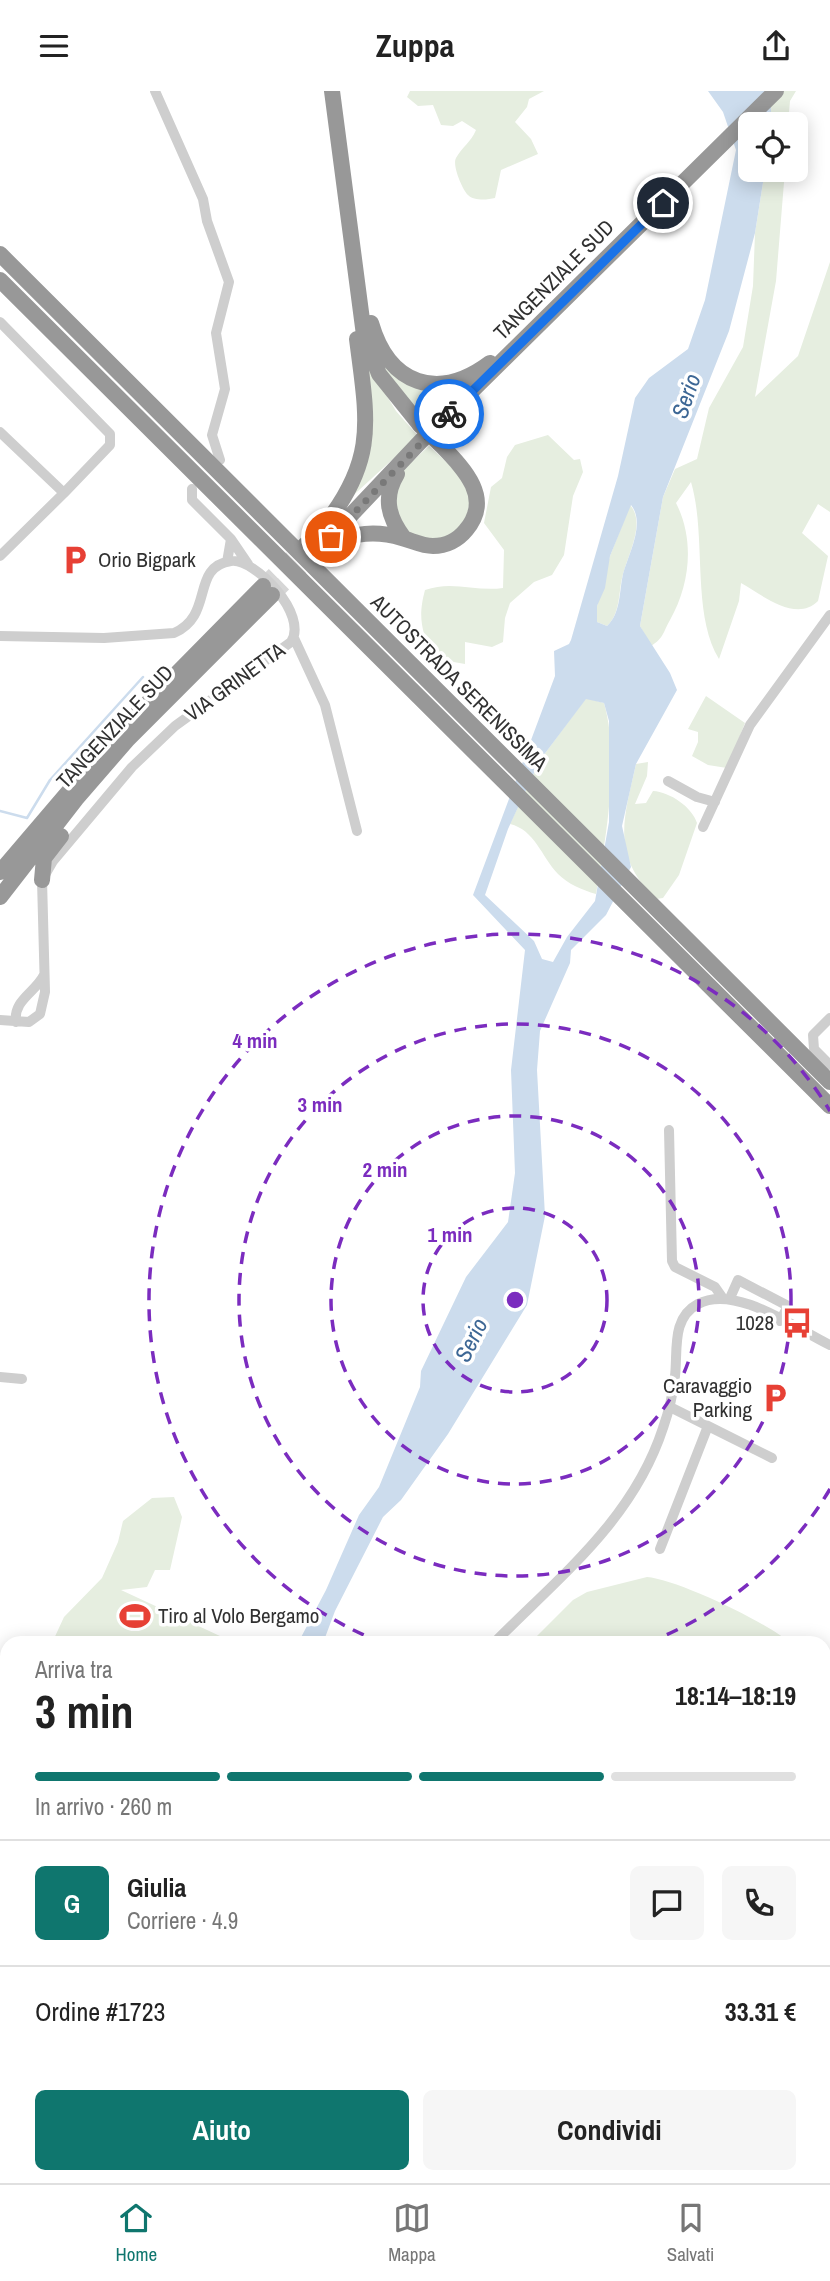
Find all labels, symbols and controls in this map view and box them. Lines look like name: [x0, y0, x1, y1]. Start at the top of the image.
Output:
text: Zuppa: [376, 24, 454, 67]
icon: menu: [35, 27, 73, 65]
icon: share: [757, 27, 795, 65]
map controls: [738, 112, 808, 182]
button: locate: [738, 112, 808, 182]
pin: [633, 173, 693, 233]
icon: home: [644, 184, 682, 222]
street label: TANGENZIALE SUD: [487, 213, 620, 346]
water label: Serio: [664, 369, 708, 422]
courier: [414, 379, 484, 449]
icon: bike: [430, 395, 468, 433]
pin: [301, 507, 361, 567]
icon: bag: [312, 518, 350, 556]
parking icon: Orio Bigpark: [58, 543, 92, 577]
place label: Orio Bigpark: [98, 545, 196, 574]
street label: AUTOSTRADA SERENISSIMA: [364, 587, 554, 778]
street label: VIA GRINETTA: [179, 635, 291, 728]
street label: TANGENZIALE SUD: [50, 658, 180, 795]
text: 4 min: [233, 1026, 277, 1055]
text: 3 min: [298, 1090, 342, 1119]
text: 2 min: [363, 1155, 407, 1184]
text: 1 min: [428, 1220, 472, 1249]
centre of rings: [503, 1288, 527, 1312]
bus stop icon: 1028: [780, 1306, 814, 1340]
place label: 1028: [736, 1308, 774, 1337]
water label: Serio: [447, 1313, 494, 1367]
place label: Caravaggio Parking: [663, 1371, 752, 1424]
parking icon: Caravaggio Parking: [758, 1381, 792, 1415]
sports icon: Tiro al Volo Bergamo: [118, 1599, 152, 1633]
place label: Tiro al Volo Bergamo: [158, 1601, 319, 1630]
text: Arriva tra: [35, 1654, 113, 1685]
text: 18:14–18:19: [675, 1678, 796, 1713]
text: 3 min: [35, 1680, 134, 1742]
text: In arrivo · 260 m: [35, 1791, 172, 1822]
button: chat: [630, 1866, 704, 1940]
button: phone: [722, 1866, 796, 1940]
text: Giulia: [127, 1870, 186, 1905]
text: G: [64, 1886, 80, 1921]
text: Corriere · 4.9: [127, 1905, 238, 1936]
text: Ordine #1723: [35, 1994, 165, 2029]
text: 33.31 €: [725, 1994, 796, 2029]
button: Aiuto: [35, 2090, 409, 2170]
button: Condividi: [423, 2090, 796, 2170]
tab: Home: [116, 2199, 157, 2267]
tab: Mappa: [388, 2199, 436, 2267]
tab: Salvati: [667, 2199, 714, 2267]

